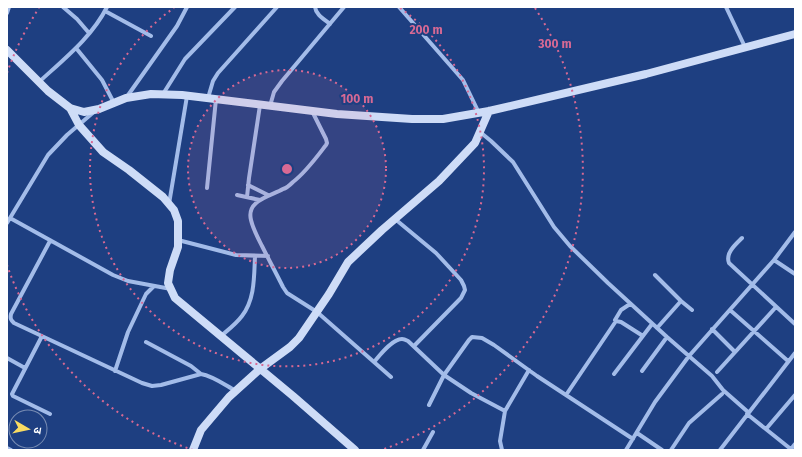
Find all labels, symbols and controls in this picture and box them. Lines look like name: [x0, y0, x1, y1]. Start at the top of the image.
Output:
text: 200 m: [409, 23, 443, 37]
text: 300 m: [537, 37, 572, 51]
text: 100 m: [341, 92, 373, 106]
centre of rings: [280, 162, 294, 176]
north arrow: [8, 409, 48, 449]
text: उ: [30, 426, 44, 435]

